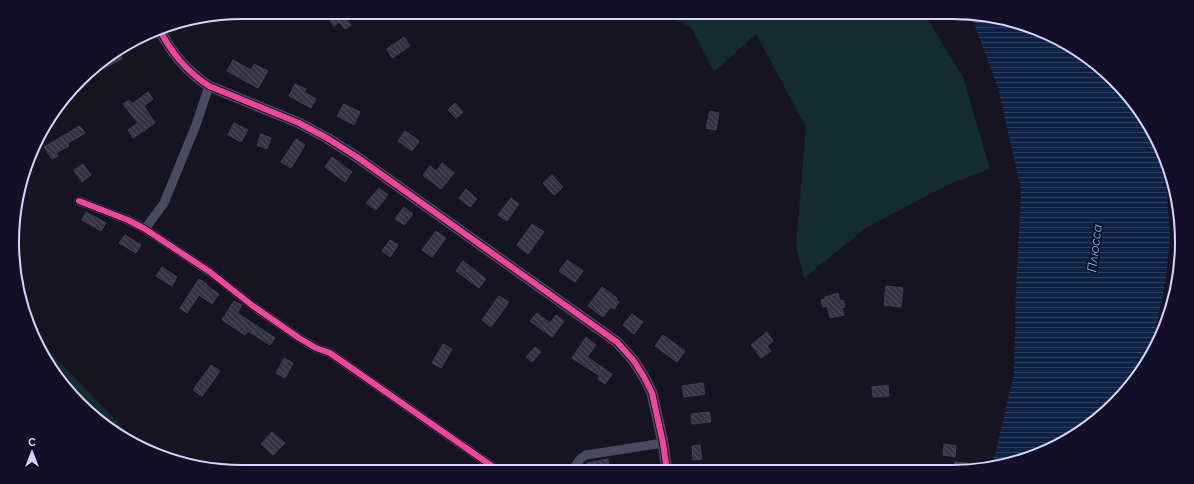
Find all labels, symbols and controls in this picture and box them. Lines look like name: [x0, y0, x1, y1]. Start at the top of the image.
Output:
water label: Плюсса: [1084, 223, 1105, 273]
north arrow: [12, 432, 52, 472]
text: С: [28, 436, 36, 449]

